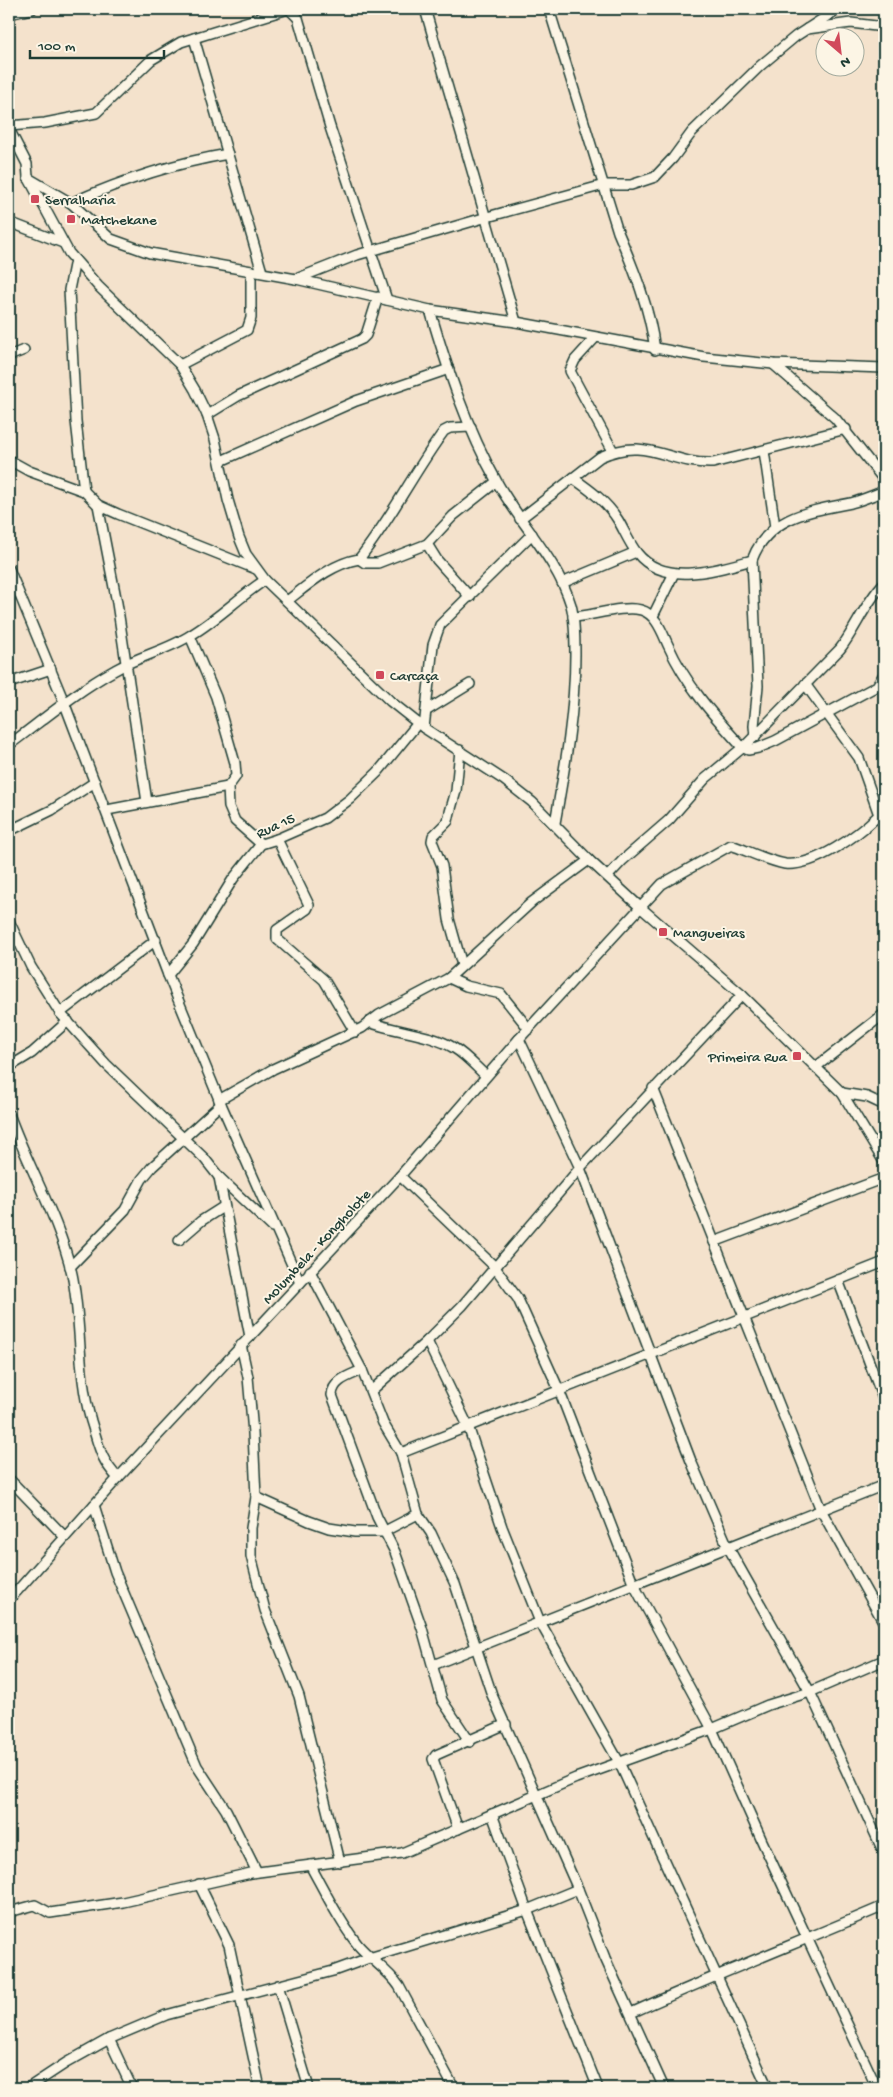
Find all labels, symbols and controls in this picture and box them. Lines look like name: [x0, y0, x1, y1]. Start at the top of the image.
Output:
scale bar: [30, 28, 164, 60]
north arrow: [816, 28, 866, 78]
text: 100 m: [37, 38, 76, 56]
text: N: [837, 52, 853, 71]
place label: Serralharia: [45, 192, 116, 210]
marker: Serralharia: [29, 193, 41, 205]
place label: Matchekane: [81, 212, 157, 230]
marker: Matchekane: [65, 213, 77, 225]
place label: Carcaça: [390, 668, 439, 686]
marker: Carcaça: [374, 669, 386, 681]
street label: Rua 15: [254, 810, 298, 844]
place label: Mangueiras: [673, 925, 745, 943]
marker: Mangueiras: [657, 926, 669, 938]
place label: Primeira Rua: [707, 1049, 788, 1067]
marker: Primeira Rua: [791, 1050, 803, 1062]
street label: Molumbela - Kongholote: [259, 1186, 376, 1309]

